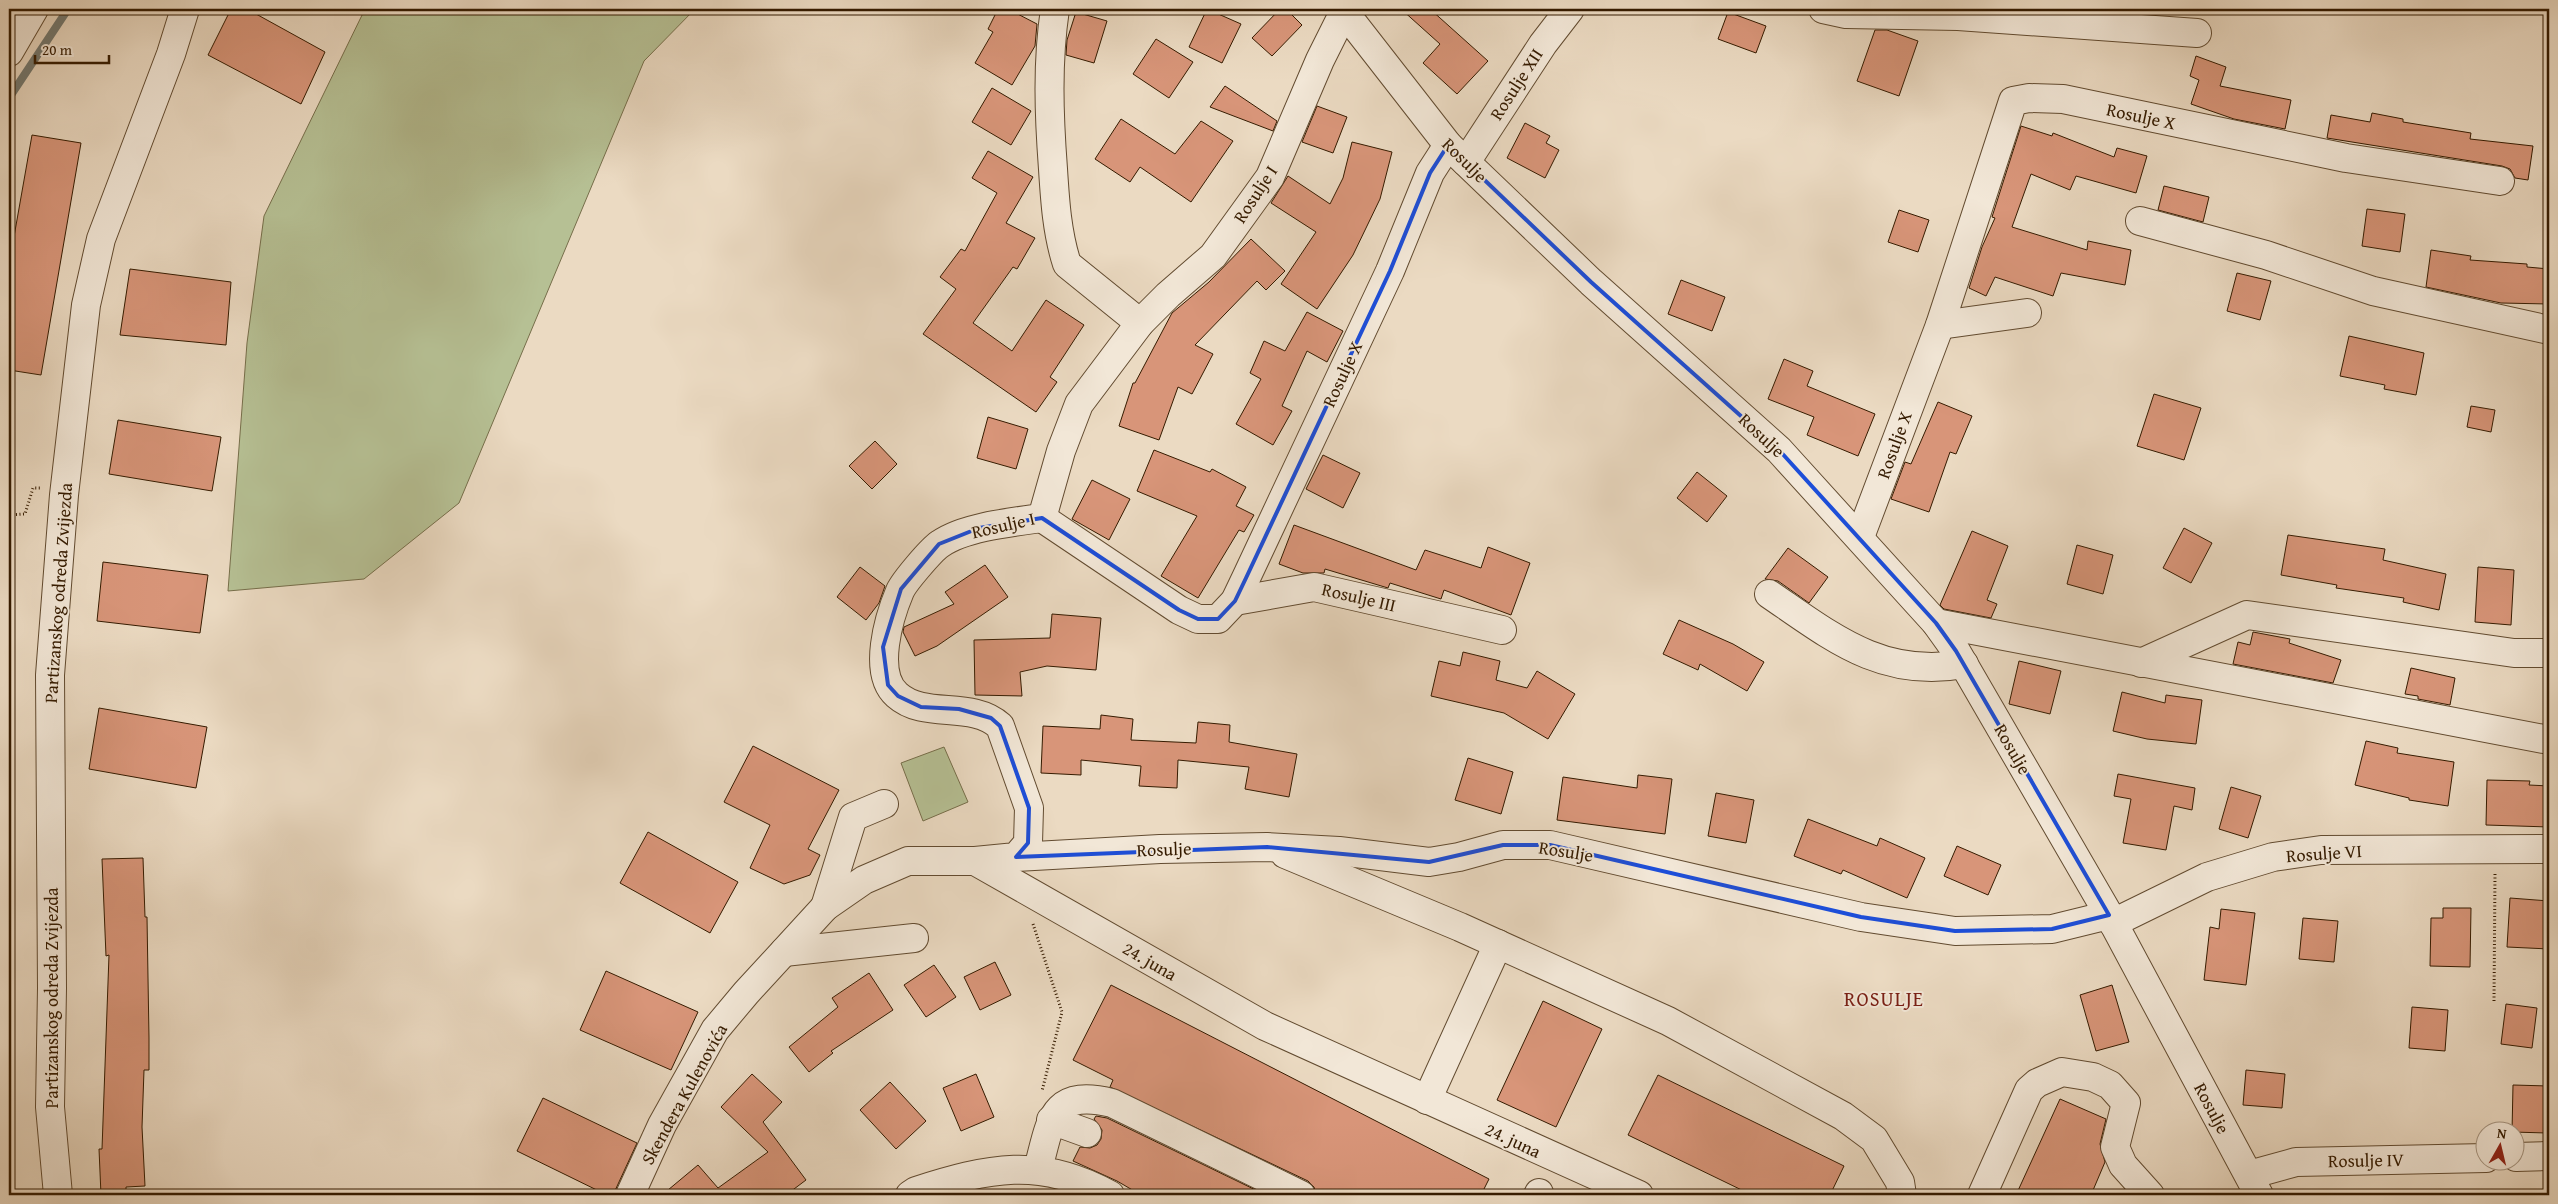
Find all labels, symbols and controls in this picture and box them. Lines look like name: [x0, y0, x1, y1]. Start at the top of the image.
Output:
scale bar: [35, 32, 109, 64]
text: 20 m: [42, 39, 73, 60]
street label: Rosulje XII: [1483, 43, 1549, 125]
street label: Rosulje X: [2104, 96, 2178, 136]
street label: Rosulje: [1436, 131, 1494, 189]
street label: Rosulje I: [1226, 160, 1284, 228]
street label: Rosulje X: [1315, 337, 1369, 411]
street label: Rosulje: [1733, 406, 1791, 464]
street label: Rosulje X: [1869, 408, 1919, 482]
street label: Partizanskog odreda Zvijezda: [37, 481, 79, 704]
street label: Rosulje I: [969, 505, 1037, 545]
street label: Rosulje III: [1319, 575, 1399, 619]
street label: Rosulje: [1988, 719, 2038, 779]
street label: Rosulje: [1537, 833, 1595, 869]
street label: Rosulje: [1136, 835, 1192, 863]
street label: Rosulje VI: [2285, 837, 2363, 869]
street label: Partizanskog odreda Zvijezda: [38, 887, 65, 1108]
street label: 24. juna: [1118, 935, 1183, 988]
district label: ROSULJE: [1844, 984, 1924, 1013]
street label: Skendera Kulenovića: [634, 1018, 734, 1169]
street label: Rosulje: [2187, 1077, 2237, 1139]
street label: 24. juna: [1481, 1115, 1546, 1165]
north arrow: [2476, 1122, 2526, 1172]
text: N: [2496, 1123, 2508, 1144]
street label: Rosulje IV: [2328, 1146, 2404, 1174]

